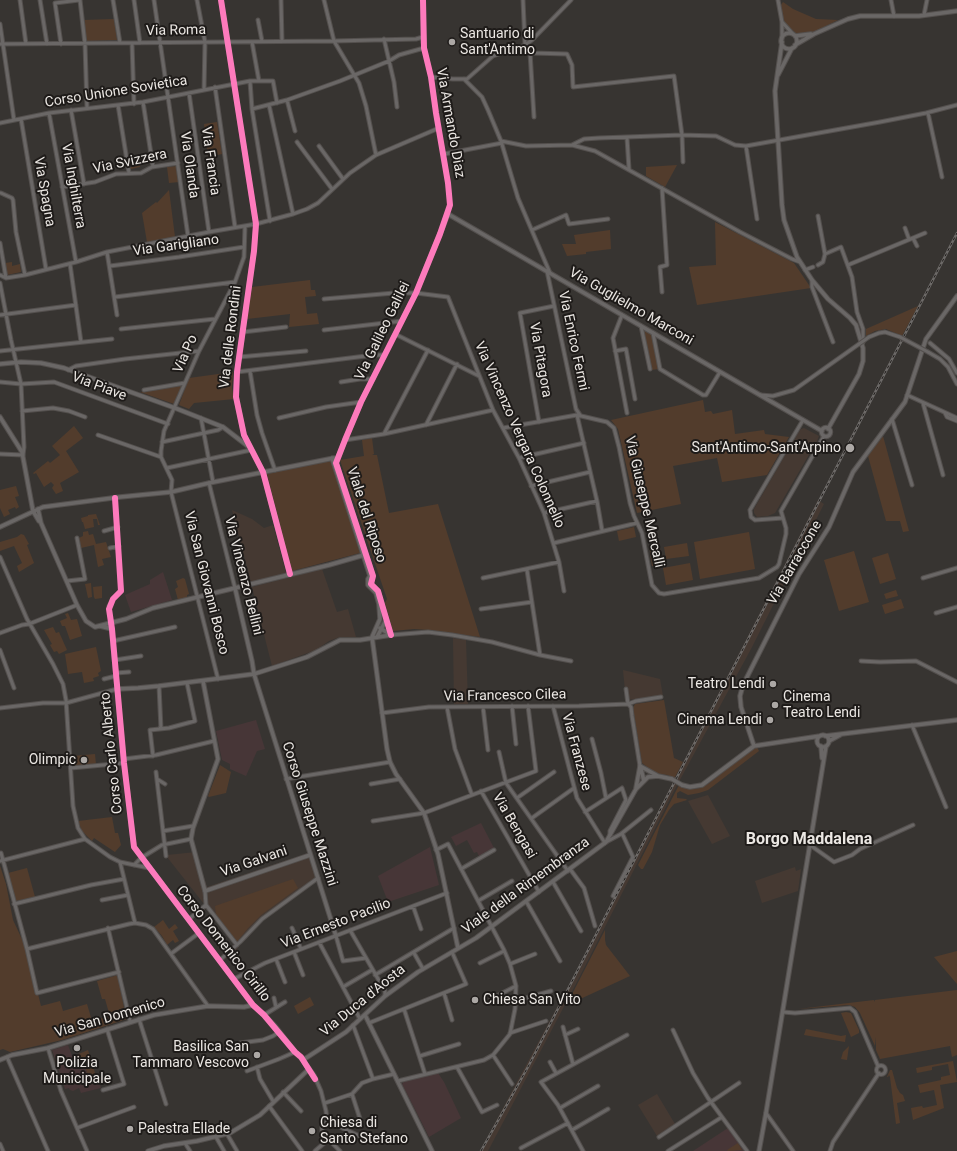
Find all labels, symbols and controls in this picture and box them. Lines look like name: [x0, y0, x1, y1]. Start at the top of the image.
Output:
street label: Via Roma: [146, 22, 206, 40]
place label: Santuario di Sant'Antimo: [460, 26, 535, 58]
marker: Santuario di Sant'Antimo: [447, 37, 457, 47]
street label: Via Armando Diaz: [432, 67, 468, 179]
street label: Corso Unione Sovietica: [44, 72, 188, 112]
street label: Via Francia: [197, 126, 223, 196]
street label: Via Olanda: [176, 131, 202, 199]
street label: Via Inghilterra: [57, 142, 89, 230]
street label: Via Svizzera: [91, 146, 169, 178]
street label: Via Spagna: [30, 156, 58, 228]
street label: Via Garigliano: [132, 232, 220, 260]
street label: Via Guglielmo Marconi: [566, 265, 696, 349]
street label: Via Galileo Galilei: [352, 279, 414, 383]
street label: Via delle Rondini: [216, 285, 246, 389]
street label: Via Enrico Fermi: [554, 290, 592, 392]
street label: Via Pitagora: [525, 321, 555, 399]
street label: Via Po: [170, 332, 202, 376]
street label: Via Vincenzo Vergara Colonnello: [470, 339, 568, 531]
street label: Via Piave: [69, 369, 129, 405]
street label: Via Giuseppe Mercalli: [621, 434, 667, 570]
place label: Sant'Antimo-Sant'Arpino: [691, 440, 841, 456]
marker: Sant'Antimo-Sant'Arpino: [844, 442, 856, 454]
street label: Viale del Riposo: [343, 465, 389, 565]
street label: Via San Giovanni Bosco: [180, 510, 232, 656]
street label: Via Vincenzo Bellini: [220, 515, 266, 637]
street label: Via Barraccone: [764, 518, 826, 608]
place label: Teatro Lendi: [688, 676, 765, 692]
marker: Teatro Lendi: [768, 679, 778, 689]
street label: Via Francesco Cilea: [444, 687, 566, 705]
place label: Cinema Teatro Lendi: [783, 689, 860, 722]
street label: Corso Carlo Alberto: [97, 691, 127, 815]
marker: Cinema Teatro Lendi: [770, 700, 780, 710]
street label: Via Franzese: [558, 711, 594, 793]
place label: Cinema Lendi: [677, 712, 762, 728]
marker: Cinema Lendi: [765, 715, 775, 725]
street label: Corso Giuseppe Mazzini: [278, 740, 340, 888]
place label: Olimpic: [29, 752, 76, 768]
marker: Olimpic: [79, 755, 89, 765]
street label: Via Bengasi: [488, 790, 540, 862]
district label: Borgo Maddalena: [746, 830, 872, 850]
street label: Viale della Rimembranza: [459, 834, 593, 938]
street label: Via Galvani: [218, 843, 290, 881]
street label: Corso Domenico Cirillo: [172, 883, 274, 1005]
street label: Via Ernesto Pacilio: [279, 895, 393, 953]
street label: Via Duca d'Aosta: [317, 962, 409, 1040]
place label: Chiesa San Vito: [483, 992, 581, 1008]
street label: Via San Domenico: [53, 994, 167, 1042]
marker: Chiesa San Vito: [470, 995, 480, 1005]
place label: Basilica San Tammaro Vescovo: [132, 1039, 249, 1072]
marker: Polizia Municipale: [72, 1043, 82, 1053]
marker: Basilica San Tammaro Vescovo: [252, 1050, 262, 1060]
place label: Polizia Municipale: [43, 1055, 111, 1088]
place label: Chiesa di Santo Stefano: [320, 1115, 408, 1148]
place label: Palestra Ellade: [138, 1121, 230, 1137]
marker: Palestra Ellade: [125, 1124, 135, 1134]
marker: Chiesa di Santo Stefano: [307, 1126, 317, 1136]

